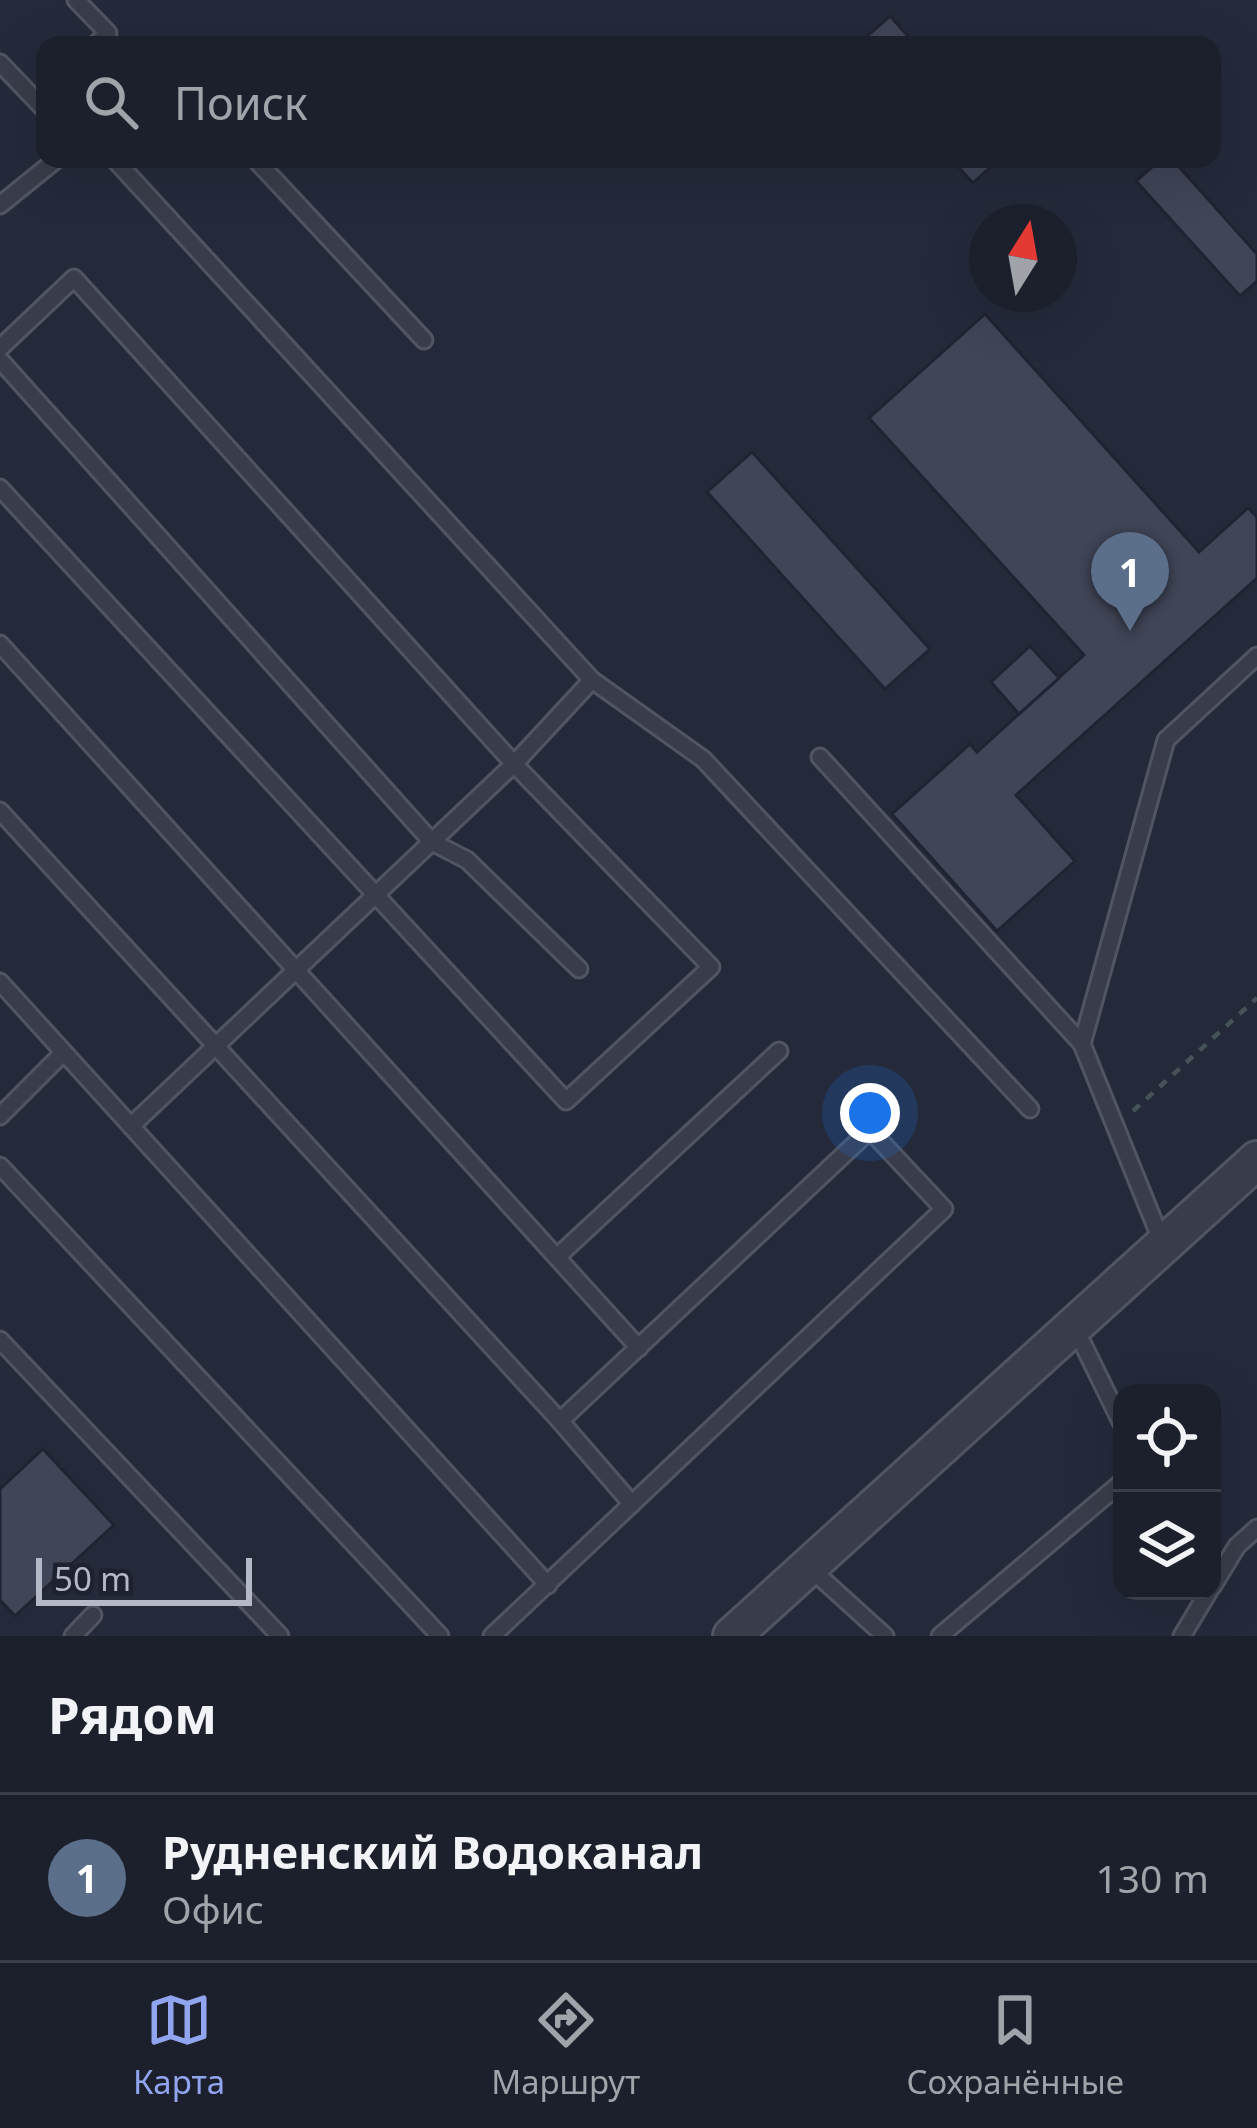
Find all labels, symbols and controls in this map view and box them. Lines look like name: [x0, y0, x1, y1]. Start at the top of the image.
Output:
search box: [36, 36, 1221, 168]
icon: search: [78, 69, 144, 135]
text: Поиск: [174, 72, 308, 133]
north arrow: [969, 204, 1077, 312]
pin: 1: [1091, 532, 1169, 631]
your location: [840, 1083, 900, 1143]
map controls: [1113, 1384, 1221, 1600]
button: locate: [1113, 1384, 1221, 1492]
button: layers: [1113, 1492, 1221, 1600]
scale bar: [36, 1552, 252, 1605]
text: 50 m: [54, 1556, 131, 1601]
text: Рядом: [48, 1679, 217, 1749]
text: Рудненский Водоканал: [162, 1821, 703, 1882]
text: 1: [76, 1851, 98, 1904]
text: 130 m: [1095, 1851, 1209, 1904]
text: Офис: [162, 1882, 264, 1935]
tab: Карта: [133, 1987, 225, 2104]
tab: Маршрут: [491, 1987, 640, 2104]
tab: Сохранённые: [906, 1987, 1124, 2104]

